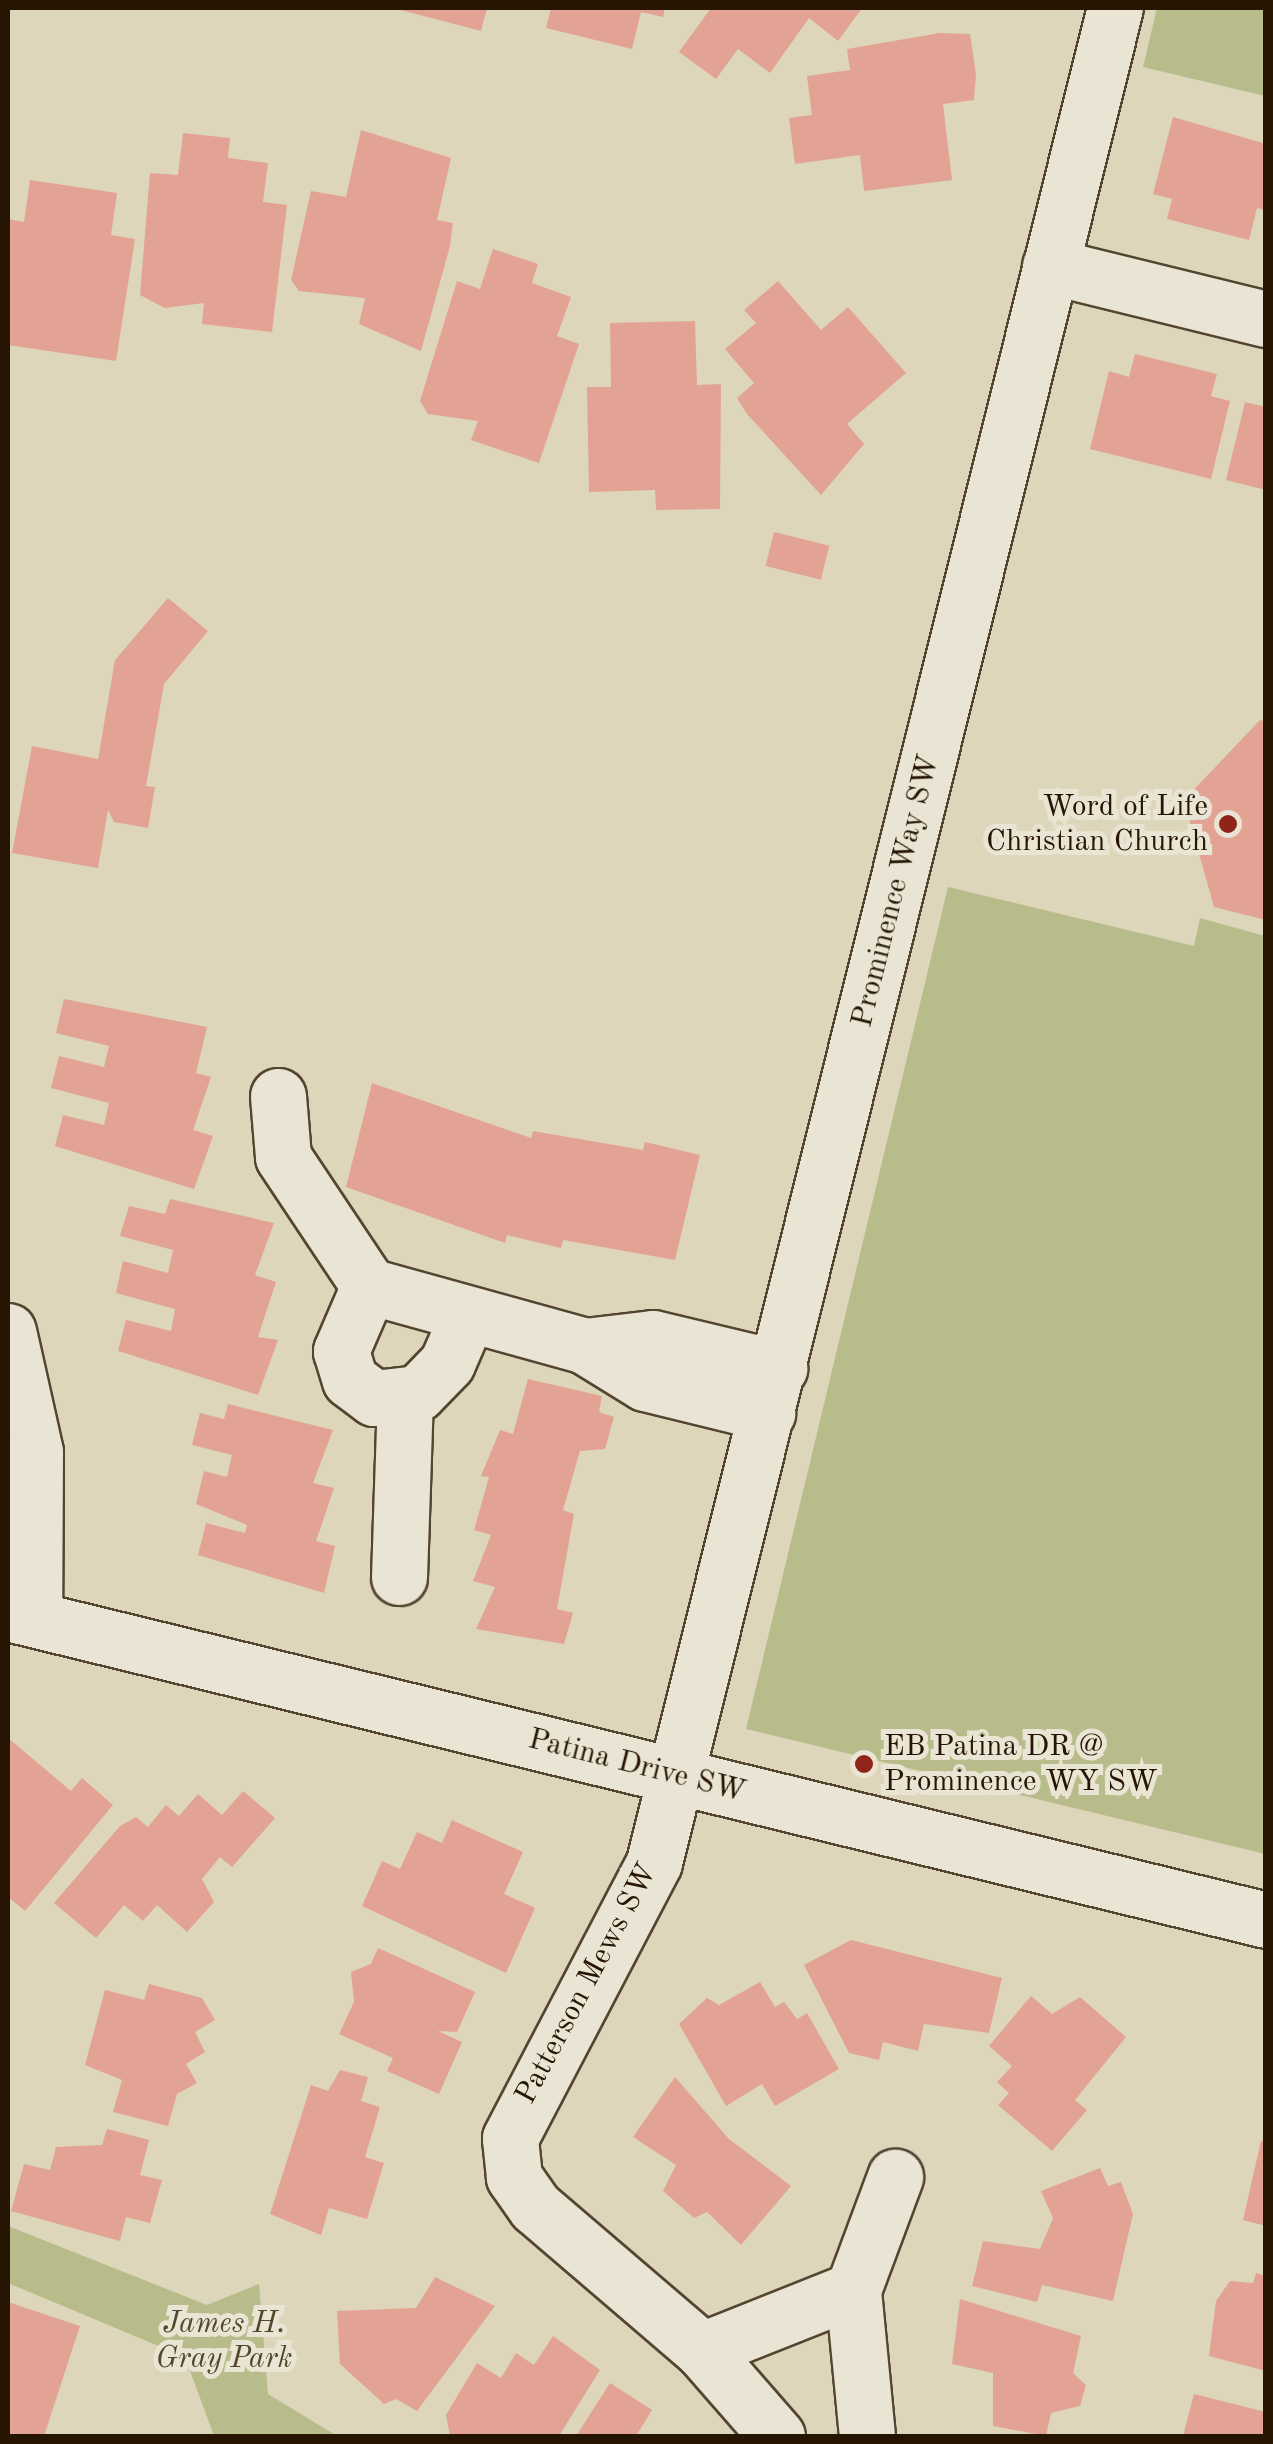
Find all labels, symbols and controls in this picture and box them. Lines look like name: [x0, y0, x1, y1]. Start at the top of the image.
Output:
street label: Prominence Way SW: [845, 751, 947, 1031]
place label: Word of Life Christian Church: [986, 789, 1208, 860]
marker: Word of Life Christian Church: [1217, 813, 1239, 835]
street label: Patina Drive SW: [524, 1722, 750, 1810]
place label: EB Patina DR @ Prominence WY SW: [884, 1729, 1158, 1800]
marker: EB Patina DR @ Prominence WY SW: [853, 1753, 875, 1775]
street label: Patterson Mews SW: [508, 1857, 666, 2111]
park label: James H. Gray Park: [156, 2306, 292, 2376]

